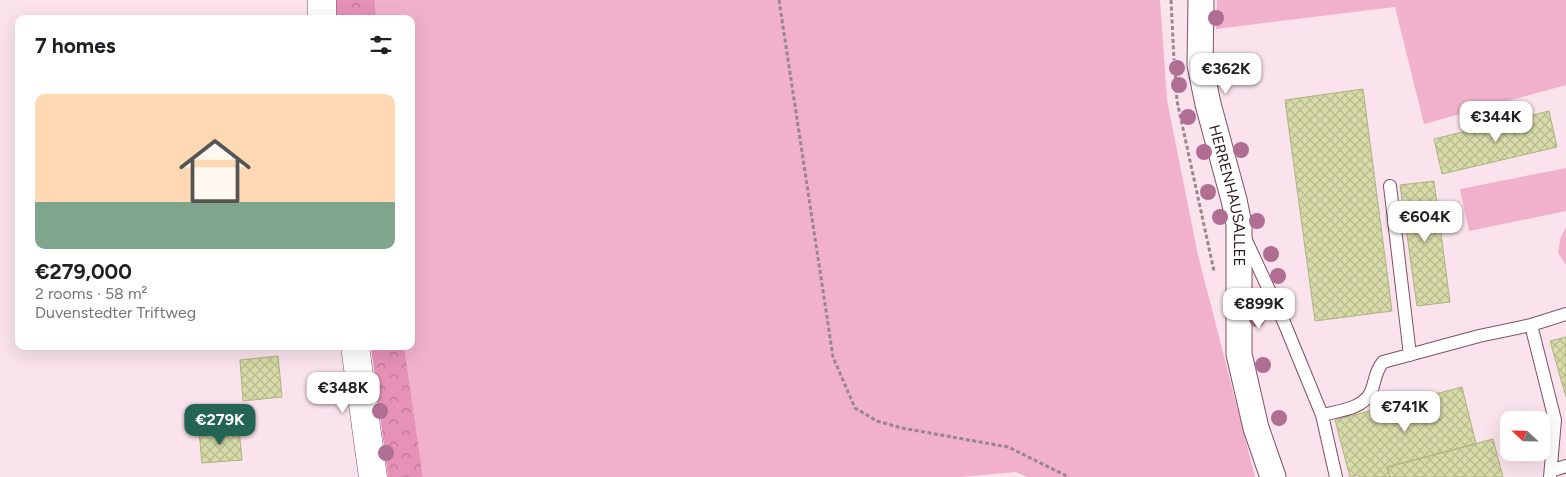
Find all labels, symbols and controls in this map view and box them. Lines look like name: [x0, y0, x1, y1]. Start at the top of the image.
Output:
icon: filters: [367, 31, 395, 59]
text: 7 homes: [35, 33, 116, 58]
pin: €362K: [1191, 52, 1261, 95]
text: €362K: [1201, 59, 1251, 78]
pin: €344K: [1461, 100, 1531, 143]
text: €344K: [1471, 107, 1521, 126]
street label: HERRENHAUSALLEE: [1205, 123, 1248, 266]
icon: home: [170, 126, 260, 216]
pin: €604K: [1390, 200, 1460, 243]
text: €604K: [1399, 207, 1451, 226]
text: €279,000: [35, 259, 132, 284]
text: 2 rooms · 58 m²: [35, 284, 147, 303]
pin: €899K: [1224, 288, 1294, 330]
text: €899K: [1234, 294, 1284, 313]
text: Duvenstedter Triftweg: [35, 303, 196, 322]
pin: €348K: [308, 372, 378, 414]
text: €348K: [318, 378, 368, 397]
pin: €741K: [1370, 390, 1440, 433]
text: €741K: [1381, 397, 1429, 416]
pin: €279K: [185, 404, 255, 446]
text: €279K: [195, 410, 245, 429]
north arrow: [1500, 411, 1550, 461]
map controls: [1500, 411, 1550, 461]

